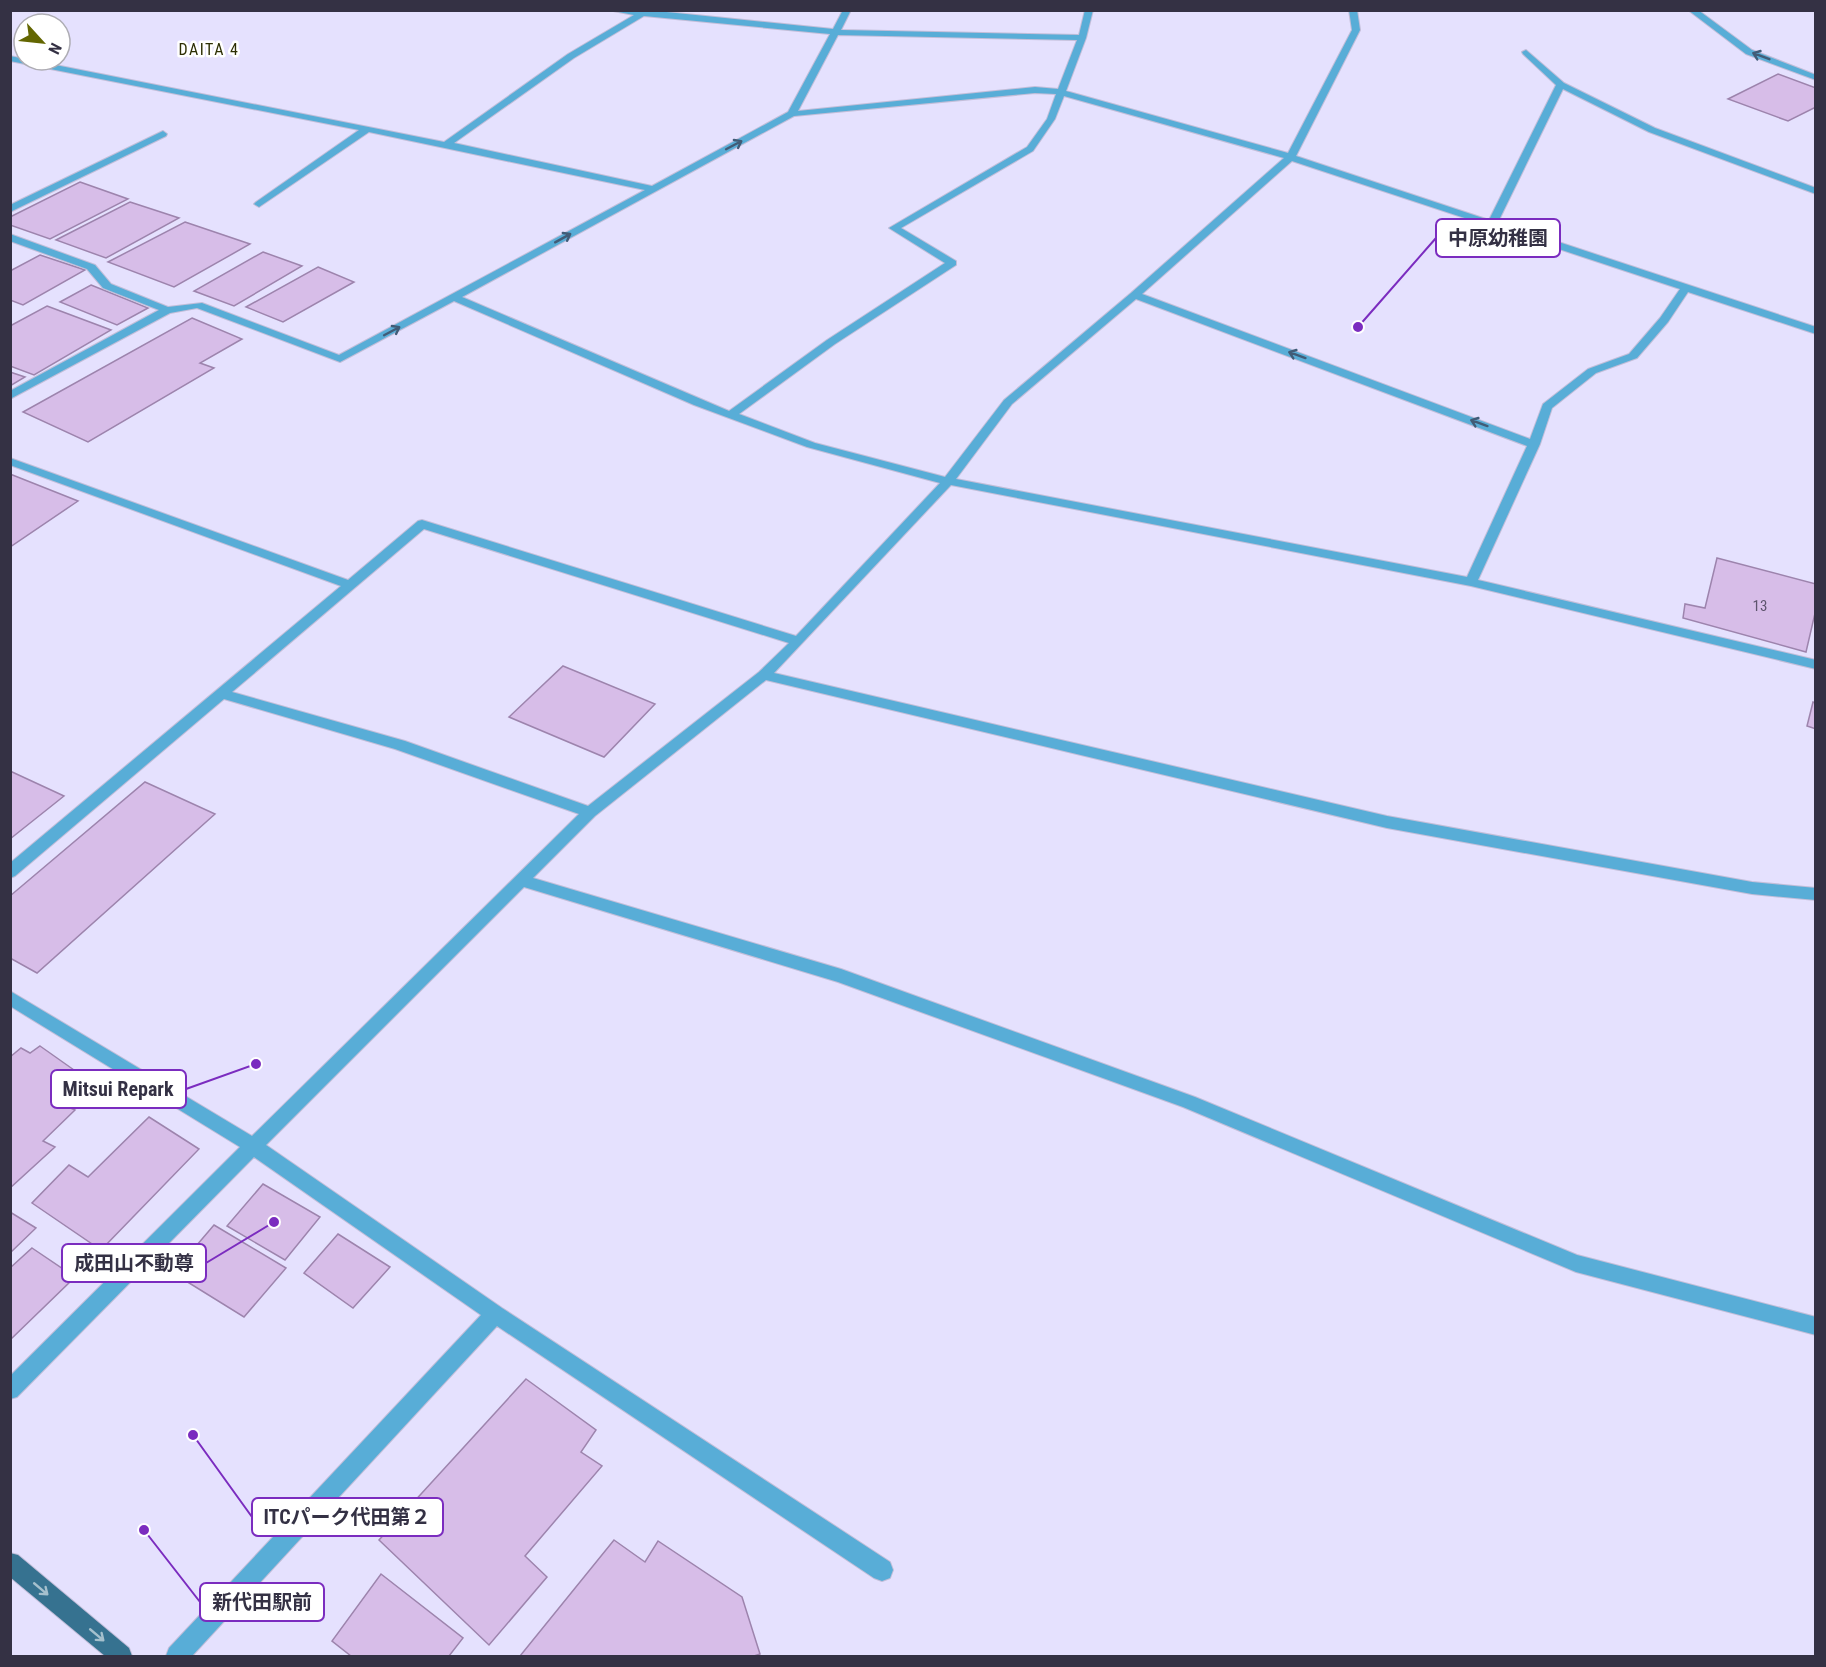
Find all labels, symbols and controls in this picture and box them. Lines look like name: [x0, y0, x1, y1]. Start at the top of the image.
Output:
north arrow: [12, 12, 72, 72]
text: N: [44, 40, 66, 57]
district label: DAITA 4: [179, 40, 239, 59]
one-way arrow: [1752, 50, 1771, 61]
one-way arrow: [725, 139, 743, 150]
callout: 中原幼稚園: [1436, 219, 1560, 257]
text: 中原幼稚園: [1448, 226, 1548, 250]
one-way arrow: [554, 232, 571, 244]
one-way arrow: [382, 325, 400, 336]
one-way arrow: [1288, 349, 1307, 360]
one-way arrow: [1471, 417, 1489, 428]
house number: 13: [1753, 597, 1767, 615]
callout: Mitsui Repark: [51, 1070, 186, 1108]
text: Mitsui Repark: [62, 1077, 174, 1101]
callout: 成田山不動尊: [62, 1244, 206, 1282]
text: 成田山不動尊: [74, 1251, 194, 1275]
callout: ITCパーク代田第２: [252, 1498, 443, 1536]
text: ITCパーク代田第２: [263, 1505, 431, 1529]
one-way arrow: [33, 1582, 49, 1595]
callout: 新代田駅前: [200, 1583, 324, 1621]
text: 新代田駅前: [212, 1590, 312, 1614]
one-way arrow: [89, 1629, 105, 1642]

